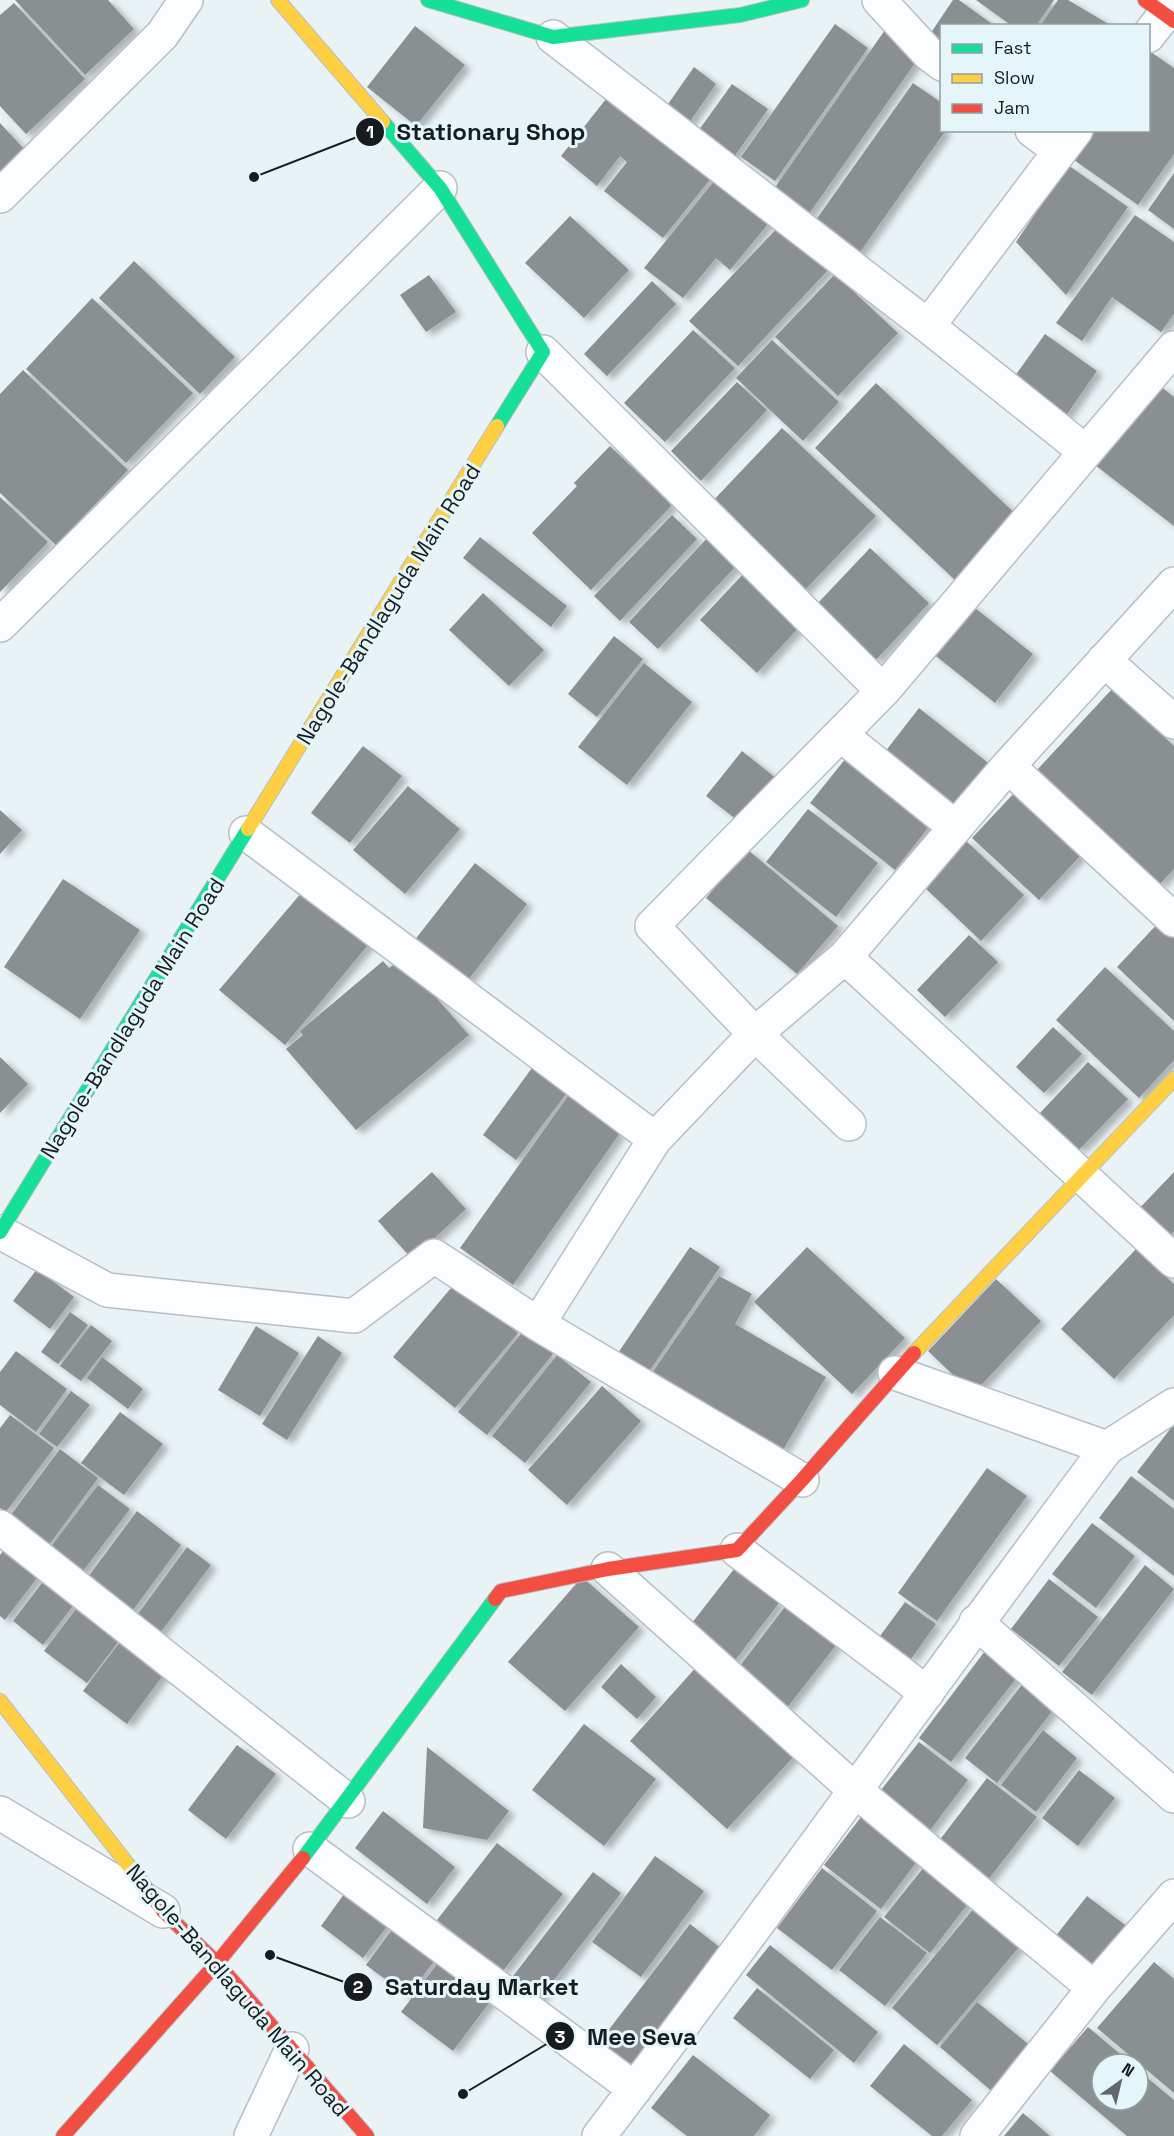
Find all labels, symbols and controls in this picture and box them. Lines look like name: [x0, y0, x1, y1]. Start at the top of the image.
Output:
legend: [940, 24, 1150, 132]
text: Fast: [994, 36, 1031, 59]
text: Slow: [994, 66, 1035, 89]
text: Jam: [994, 96, 1030, 119]
callout: Stationary Shop: [355, 111, 598, 153]
text: Stationary Shop: [397, 116, 585, 147]
text: 1: [366, 120, 374, 143]
street label: Nagole-Bandlaguda Main Road: [290, 458, 486, 750]
street label: Nagole-Bandlaguda Main Road: [34, 872, 230, 1164]
street label: Nagole-Bandlaguda Main Road: [121, 1858, 355, 2122]
callout: Saturday Market: [343, 1966, 591, 2008]
text: Saturday Market: [385, 1971, 579, 2002]
text: 2: [353, 1975, 364, 1998]
callout: Mee Seva: [545, 2015, 709, 2057]
text: Mee Seva: [587, 2021, 697, 2052]
text: 3: [555, 2025, 566, 2048]
north arrow: [1090, 2052, 1150, 2112]
text: N: [1118, 2058, 1138, 2082]

